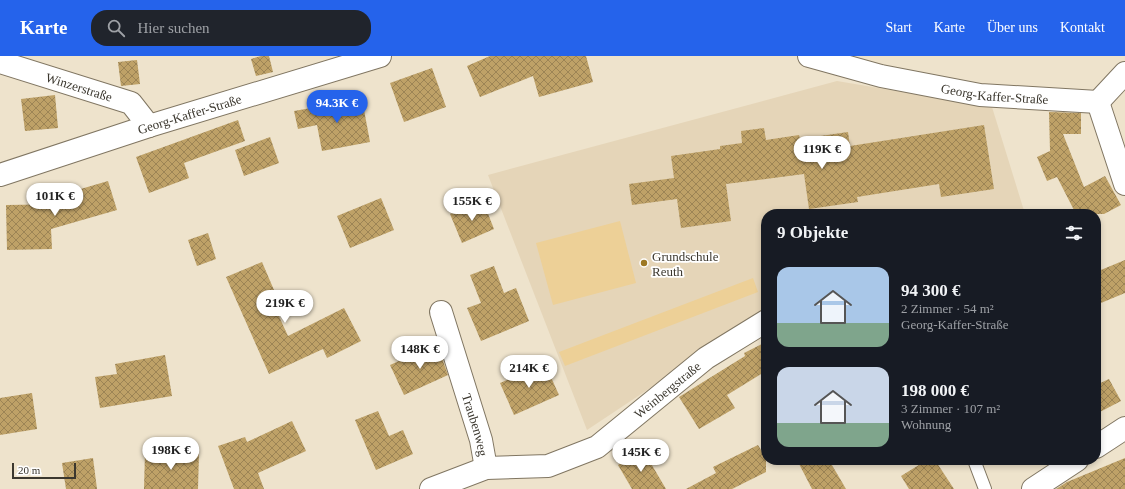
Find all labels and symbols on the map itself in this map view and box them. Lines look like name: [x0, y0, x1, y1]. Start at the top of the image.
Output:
street label: Winzerstraße: [44, 70, 114, 105]
street label: Georg-Kaffer-Straße: [940, 81, 1049, 107]
pin: 94.3K €: [300, 90, 374, 124]
street label: Georg-Kaffer-Straße: [136, 91, 243, 137]
pin: 119K €: [789, 136, 855, 170]
pin: 101K €: [22, 183, 88, 217]
pin: 155K €: [439, 188, 505, 222]
place label: Grundschule Reuth: [652, 249, 719, 279]
marker: Grundschule Reuth: [639, 258, 649, 268]
pin: 219K €: [252, 290, 318, 324]
pin: 148K €: [387, 336, 453, 370]
pin: 214K €: [496, 355, 562, 389]
street label: Weinbergstraße: [631, 359, 704, 422]
street label: Traubenweg: [459, 392, 491, 458]
pin: 198K €: [138, 437, 204, 471]
pin: 145K €: [608, 439, 674, 473]
scale bar: [12, 461, 76, 480]

